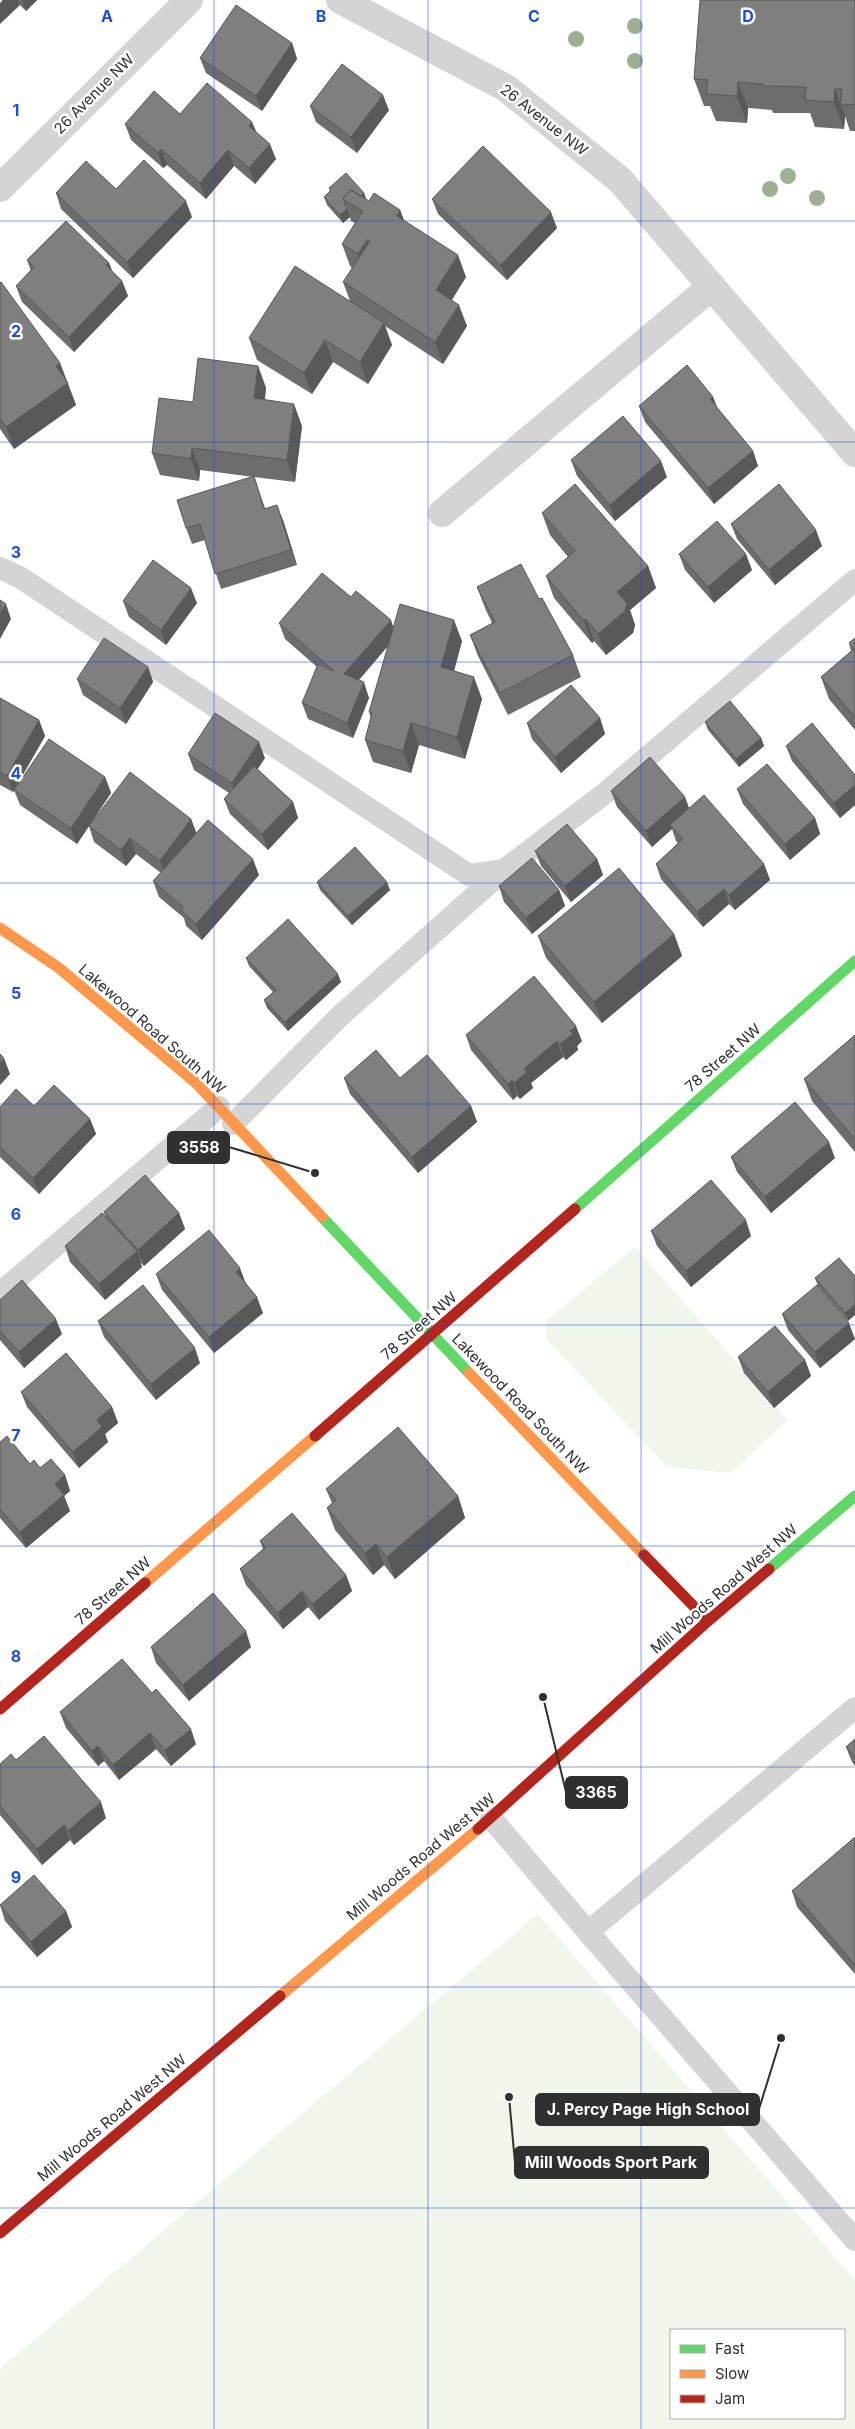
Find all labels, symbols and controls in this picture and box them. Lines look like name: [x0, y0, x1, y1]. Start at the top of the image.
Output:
text: A: [101, 6, 113, 26]
text: B: [316, 6, 326, 26]
text: C: [528, 6, 540, 26]
text: D: [742, 6, 754, 26]
street label: 26 Avenue NW: [50, 49, 138, 138]
street label: 26 Avenue NW: [497, 80, 592, 160]
text: 1: [13, 100, 19, 120]
text: 2: [11, 321, 21, 341]
text: 3: [11, 542, 21, 562]
text: 4: [11, 763, 22, 783]
street label: Lakewood Road South NW: [75, 960, 230, 1098]
text: 5: [11, 983, 21, 1003]
street label: 78 Street NW: [681, 1019, 765, 1096]
callout: 3558: [168, 1132, 229, 1163]
text: 3558: [178, 1137, 220, 1157]
text: 6: [11, 1204, 21, 1224]
street label: 78 Street NW: [377, 1287, 461, 1364]
street label: Lakewood Road South NW: [448, 1329, 593, 1478]
text: 7: [11, 1425, 21, 1445]
street label: Mill Woods Road West NW: [646, 1520, 801, 1658]
street label: 78 Street NW: [71, 1552, 155, 1629]
text: 8: [11, 1646, 21, 1666]
callout: 3365: [566, 1777, 627, 1808]
text: 3365: [575, 1782, 617, 1802]
street label: Mill Woods Road West NW: [342, 1789, 499, 1924]
text: 9: [11, 1867, 21, 1887]
street label: Mill Woods Road West NW: [33, 2050, 190, 2185]
callout: J. Percy Page High School: [536, 2094, 759, 2125]
text: J. Percy Page High School: [547, 2099, 749, 2119]
callout: Mill Woods Sport Park: [515, 2147, 708, 2178]
text: Mill Woods Sport Park: [525, 2152, 698, 2172]
legend: [670, 2329, 845, 2419]
text: Fast: [715, 2339, 745, 2358]
text: Slow: [715, 2364, 749, 2383]
text: Jam: [715, 2389, 745, 2408]

